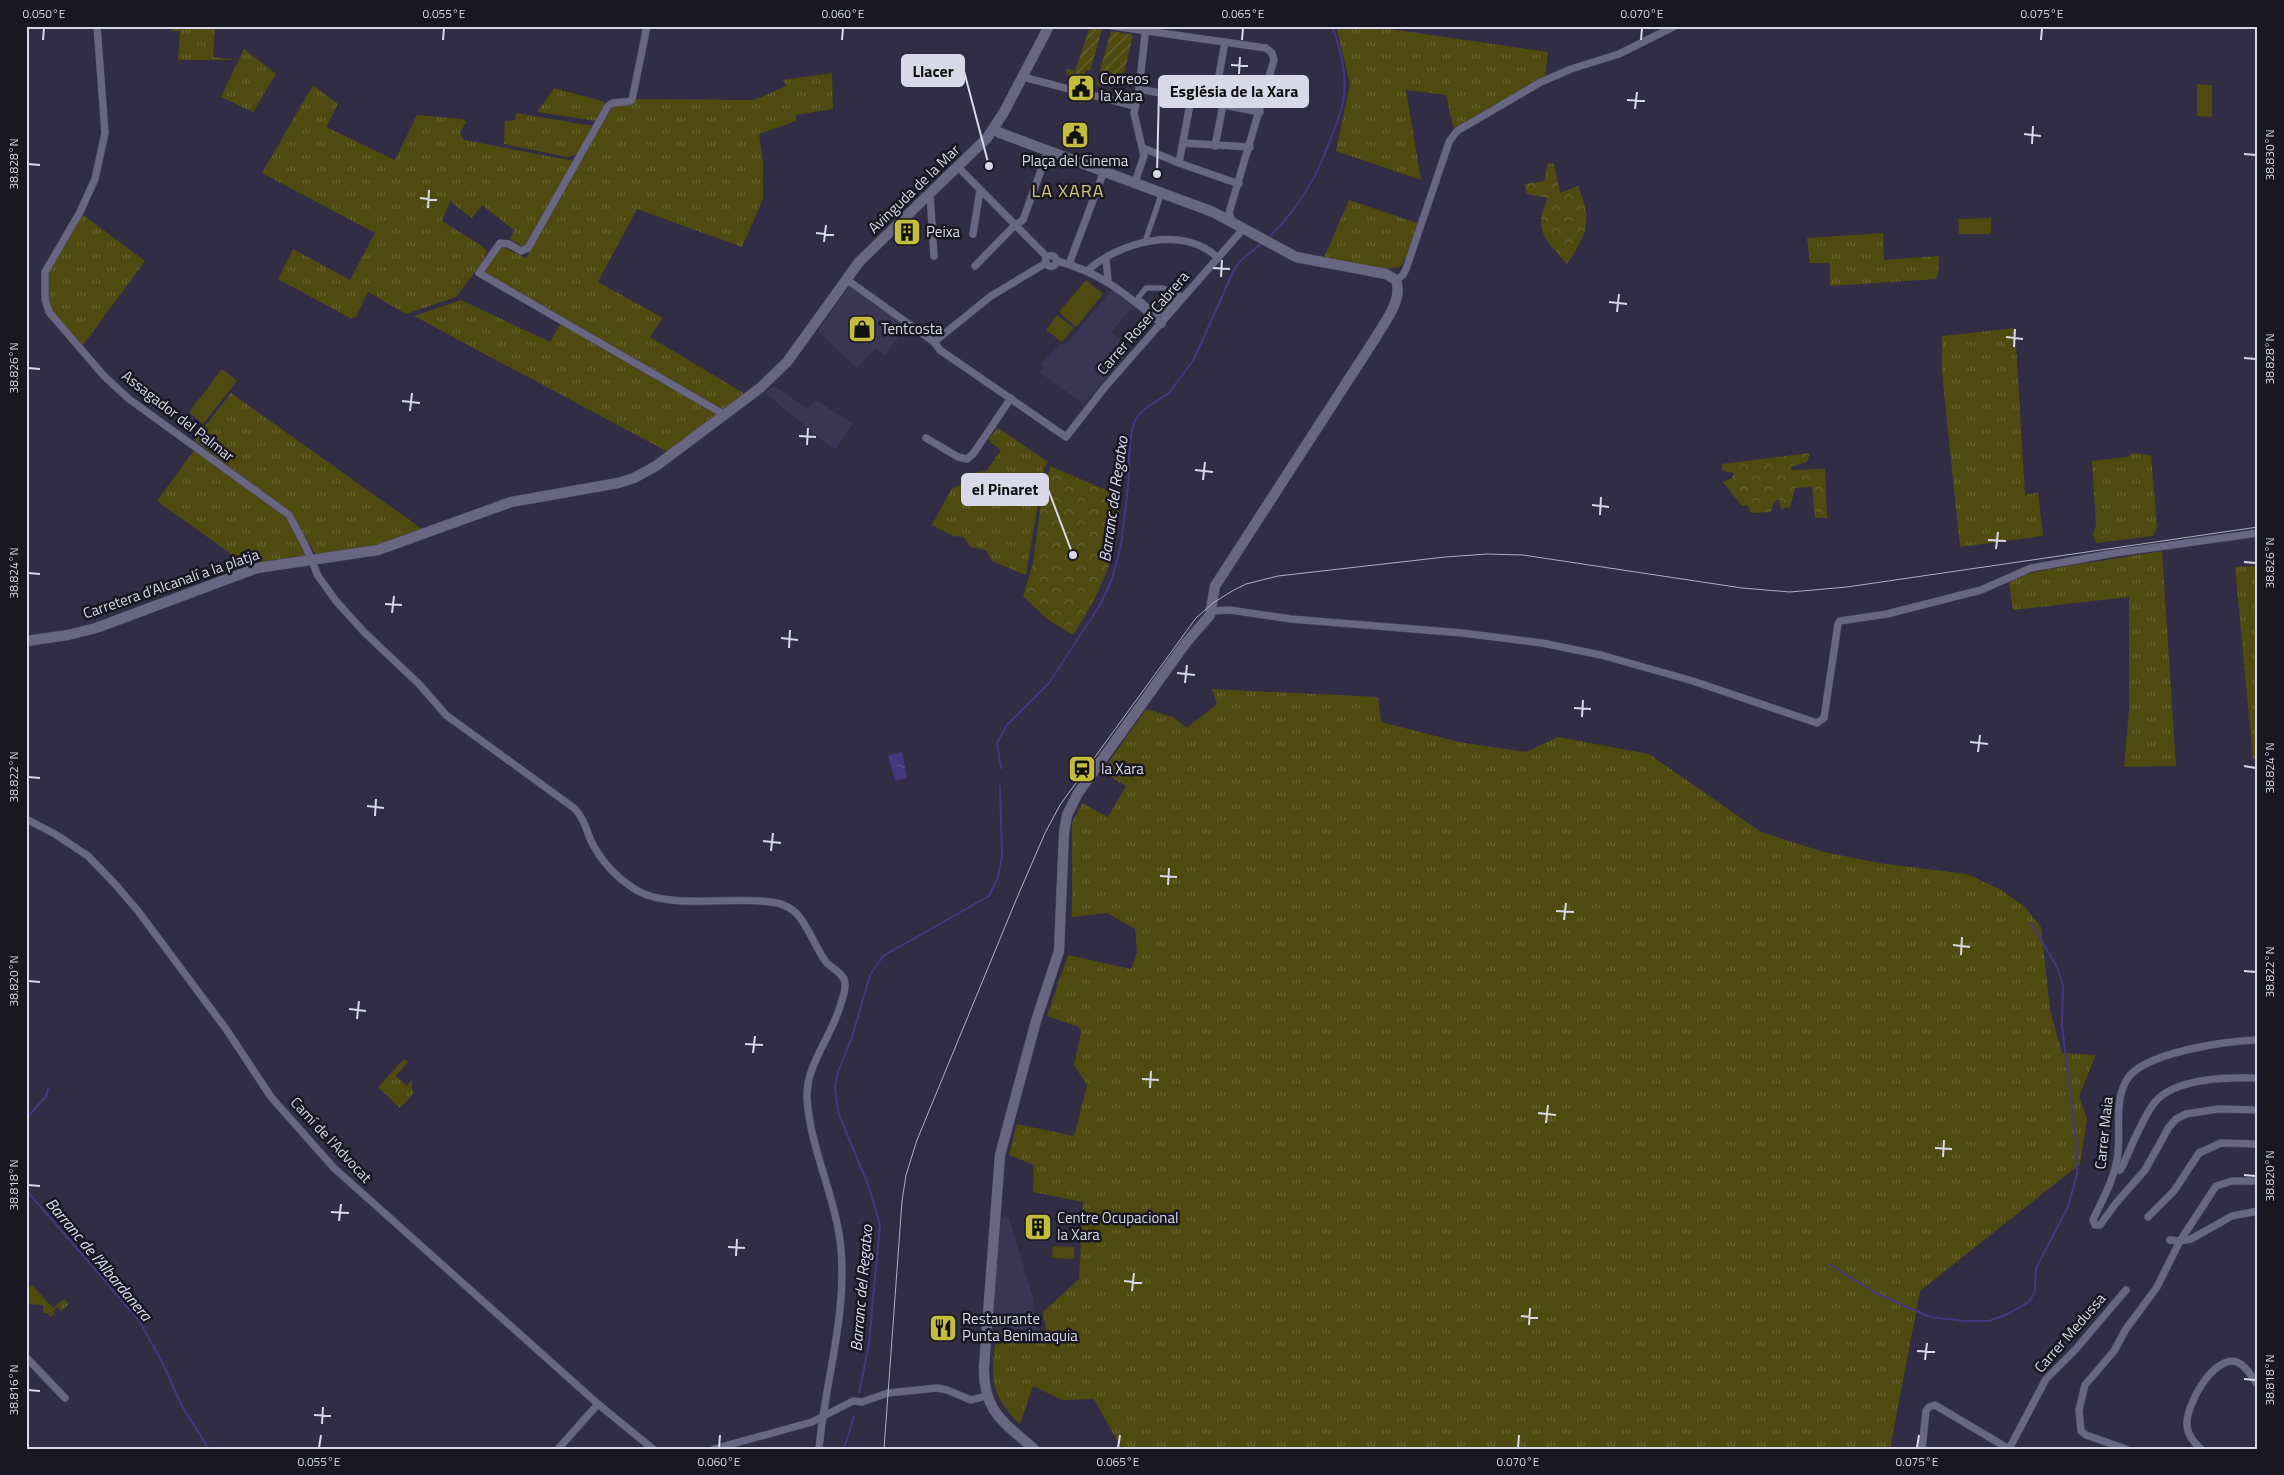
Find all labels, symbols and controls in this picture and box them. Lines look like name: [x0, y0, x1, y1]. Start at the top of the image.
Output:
text: 0.050°E: [23, 4, 66, 23]
text: 0.055°E: [423, 4, 466, 23]
text: 0.060°E: [822, 4, 865, 23]
text: 0.065°E: [1222, 4, 1265, 23]
text: 0.070°E: [1621, 4, 1664, 23]
text: 0.075°E: [2021, 4, 2064, 23]
callout: Llacer: [902, 55, 964, 86]
text: Llacer: [912, 59, 954, 83]
place label: Correos la Xara: [1100, 67, 1149, 107]
public building icon: Correos la Xara: [1066, 73, 1096, 103]
callout: Església de la Xara: [1159, 76, 1308, 107]
text: Església de la Xara: [1170, 79, 1298, 103]
public building icon: Plaça del Cinema: [1060, 120, 1090, 150]
text: 38.830°N: [2260, 129, 2279, 181]
text: 38.828°N: [4, 138, 23, 190]
street label: Avinguda de la Mar: [862, 139, 965, 239]
place label: Plaça del Cinema: [1022, 149, 1129, 172]
district label: LA XARA: [1032, 177, 1104, 204]
building icon: Peixa: [892, 217, 922, 247]
place label: Peixa: [926, 220, 960, 243]
street label: Carrer Roser Cabrera: [1091, 265, 1195, 380]
shop icon: Tentcosta: [847, 314, 877, 344]
place label: Tentcosta: [881, 317, 943, 340]
text: 38.828°N: [2260, 333, 2279, 385]
text: 38.826°N: [4, 342, 23, 394]
street label: Assagador del Palmar: [117, 364, 239, 467]
water label: Barranc del Regatxo: [1092, 433, 1134, 563]
callout: el Pinaret: [962, 474, 1048, 505]
text: el Pinaret: [972, 477, 1038, 501]
text: 38.826°N: [2260, 537, 2279, 589]
street label: Carretera d’Alcanalí a la platja: [80, 542, 262, 624]
text: 38.824°N: [4, 547, 23, 599]
text: 38.824°N: [2260, 742, 2279, 794]
text: 38.822°N: [4, 751, 23, 803]
station icon: la Xara: [1067, 754, 1097, 784]
place label: la Xara: [1101, 757, 1144, 780]
text: 38.822°N: [2260, 946, 2279, 998]
text: 38.820°N: [4, 955, 23, 1007]
street label: Camí de l'Advocat: [285, 1091, 378, 1189]
street label: Carrer Maia: [2088, 1095, 2119, 1170]
text: 38.820°N: [2260, 1150, 2279, 1202]
text: 38.818°N: [4, 1159, 23, 1211]
water label: Barranc de l'Albardanera: [40, 1192, 159, 1327]
place label: Centre Ocupacional la Xara: [1057, 1206, 1178, 1246]
building icon: Centre Ocupacional la Xara: [1023, 1212, 1053, 1242]
water label: Barranc del Regatxo: [844, 1223, 879, 1352]
street label: Carrer Medussa: [2028, 1287, 2111, 1378]
place label: Restaurante Punta Benimaquia: [962, 1307, 1078, 1347]
restaurant icon: Restaurante Punta Benimaquia: [928, 1313, 958, 1343]
text: 38.818°N: [2260, 1354, 2279, 1406]
text: 38.816°N: [4, 1364, 23, 1416]
text: 0.055°E: [298, 1452, 341, 1471]
text: 0.060°E: [698, 1452, 741, 1471]
text: 0.065°E: [1097, 1452, 1140, 1471]
text: 0.070°E: [1497, 1452, 1540, 1471]
text: 0.075°E: [1896, 1452, 1939, 1471]

